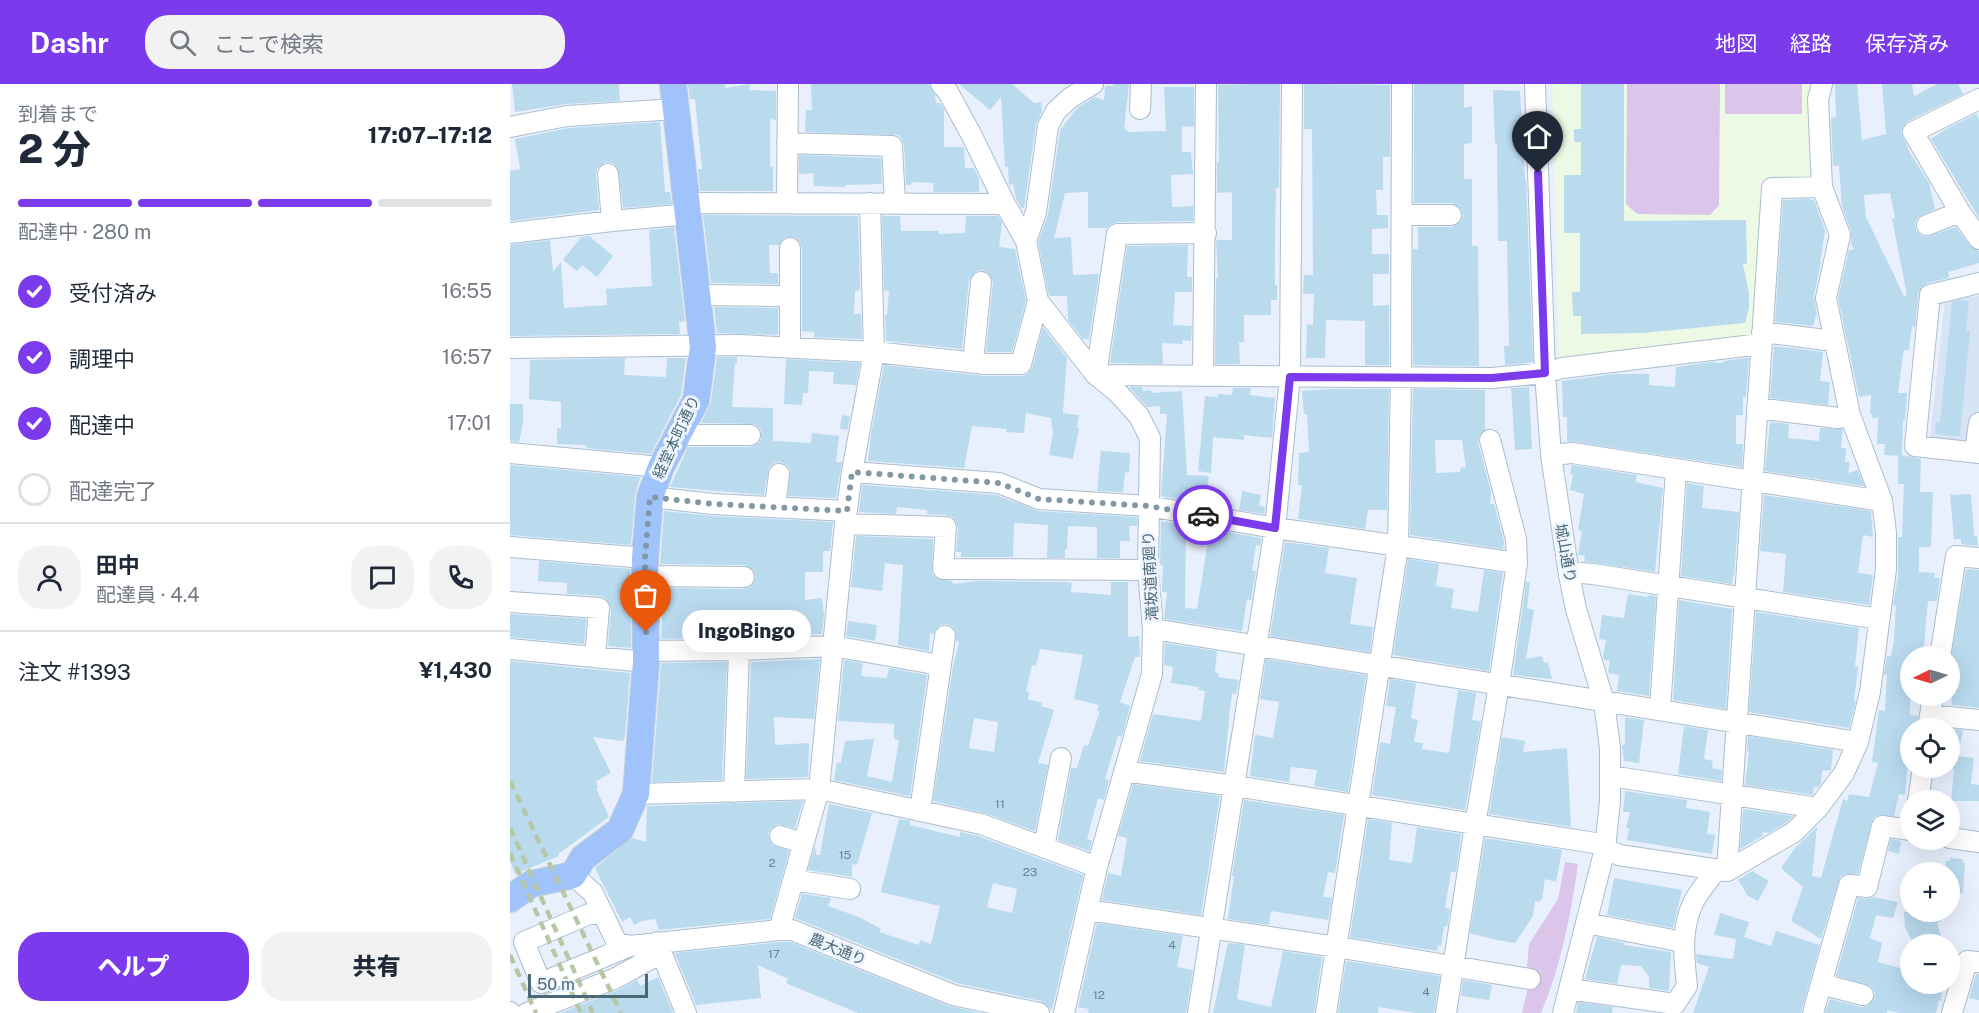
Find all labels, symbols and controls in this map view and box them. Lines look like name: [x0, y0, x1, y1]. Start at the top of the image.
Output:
search box: [145, 15, 565, 69]
text: Dashr: [30, 26, 109, 59]
icon: search: [166, 26, 199, 59]
text: ここで検索: [214, 31, 324, 57]
text: 地図: [1715, 31, 1757, 56]
text: 経路: [1790, 31, 1832, 56]
text: 保存済み: [1865, 31, 1949, 56]
text: 到着まで: [18, 102, 98, 126]
pin: [1512, 111, 1563, 173]
icon: home: [1521, 120, 1554, 153]
text: 17:07–17:12: [368, 122, 492, 148]
text: 2 分: [18, 126, 91, 172]
text: 配達中 · 280 m: [18, 220, 151, 244]
icon: check: [18, 275, 51, 308]
text: 16:55: [441, 279, 492, 303]
text: 受付済み: [69, 280, 157, 306]
icon: check: [18, 341, 51, 374]
text: 16:57: [442, 345, 492, 369]
text: 調理中: [69, 346, 135, 372]
street label: 経堂本町通り: [649, 393, 703, 481]
icon: check: [18, 407, 51, 440]
text: 17:01: [447, 411, 492, 435]
text: 配達中: [69, 412, 135, 438]
text: 配達完了: [69, 478, 157, 504]
courier: [1173, 485, 1233, 545]
icon: car: [1187, 499, 1220, 532]
street label: 城山通り: [1552, 522, 1580, 584]
street label: 滝坂道南廻り: [1139, 531, 1161, 621]
button: person: [18, 546, 81, 609]
button: chat: [351, 546, 414, 609]
button: phone: [429, 546, 492, 609]
text: 田中: [96, 552, 140, 578]
pin: [620, 570, 671, 632]
icon: bag: [629, 579, 662, 612]
text: 配達員 · 4.4: [96, 583, 200, 607]
callout: IngoBingo: [682, 611, 811, 653]
text: IngoBingo: [698, 619, 795, 643]
north arrow: [1900, 646, 1960, 706]
map controls: [1900, 646, 1960, 994]
text: ¥1,430: [419, 657, 492, 683]
text: 注文 #1393: [18, 659, 131, 685]
button: locate: [1900, 718, 1960, 778]
button: layers: [1900, 790, 1960, 850]
house number: 11: [995, 797, 1005, 811]
house number: 15: [839, 848, 852, 862]
house number: 2: [768, 856, 776, 870]
button: +: [1900, 862, 1960, 922]
house number: 23: [1023, 865, 1037, 879]
street label: 農大通り: [807, 930, 869, 968]
button: ヘルプ: [18, 932, 249, 1001]
button: 共有: [261, 932, 492, 1001]
button: −: [1900, 934, 1960, 994]
house number: 4: [1168, 938, 1176, 952]
house number: 17: [768, 947, 780, 961]
scale bar: [528, 971, 648, 998]
text: 50 m: [537, 975, 575, 994]
house number: 4: [1422, 985, 1430, 999]
house number: 12: [1093, 988, 1105, 1002]

